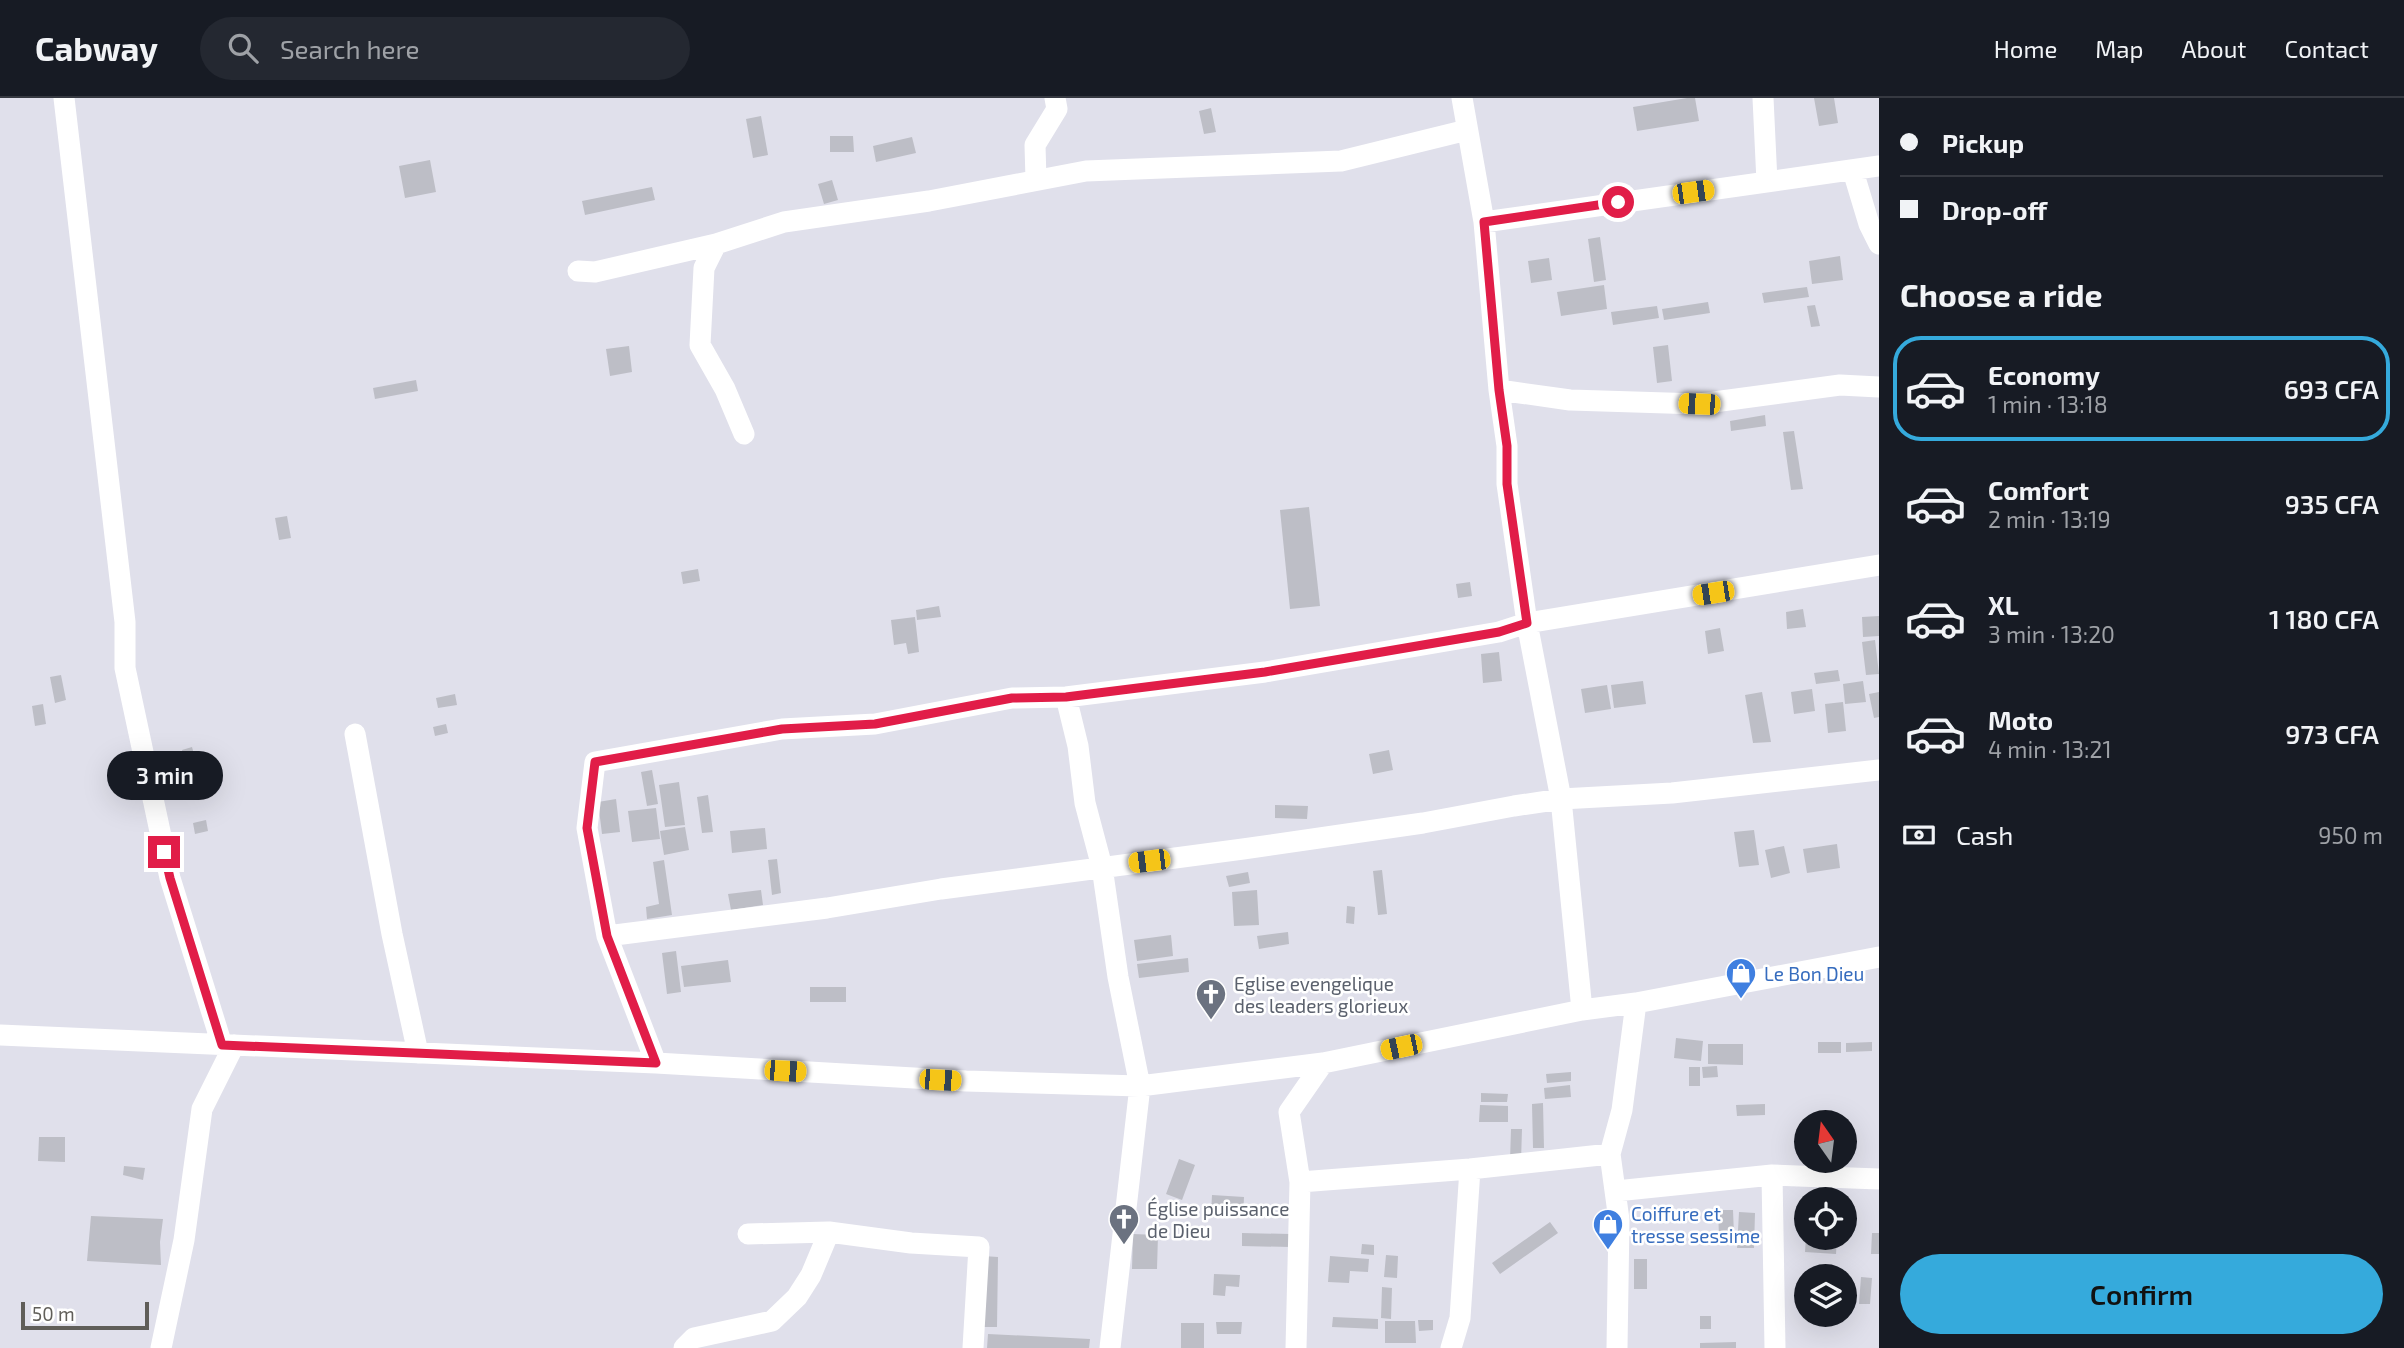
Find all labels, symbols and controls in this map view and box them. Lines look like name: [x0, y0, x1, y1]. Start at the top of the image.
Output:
search box: [200, 17, 690, 80]
text: Cabway: [35, 28, 158, 68]
icon: search: [224, 29, 262, 67]
text: Search here: [280, 33, 420, 64]
text: Home: [1994, 34, 2057, 63]
text: Map: [2095, 34, 2143, 63]
text: About: [2181, 34, 2247, 63]
text: Contact: [2285, 34, 2369, 63]
text: Pickup: [1942, 127, 2024, 158]
car: [1671, 179, 1716, 205]
route start: [1602, 186, 1634, 218]
text: Drop-off: [1942, 194, 2047, 225]
text: Choose a ride: [1900, 275, 2103, 313]
icon: car: [1904, 357, 1967, 420]
text: Economy: [1988, 359, 2100, 390]
text: 693 CFA: [2284, 373, 2379, 404]
text: 1 min · 13:18: [1988, 390, 2108, 418]
car: [1678, 393, 1721, 415]
icon: car: [1904, 472, 1967, 535]
text: Comfort: [1988, 474, 2089, 505]
text: 935 CFA: [2285, 488, 2379, 519]
text: 2 min · 13:19: [1988, 505, 2111, 533]
car: [1691, 579, 1736, 607]
icon: car: [1904, 587, 1967, 650]
text: XL: [1988, 589, 2019, 620]
text: 1 180 CFA: [2269, 603, 2379, 634]
text: 3 min · 13:20: [1988, 620, 2115, 648]
icon: car: [1904, 702, 1967, 765]
text: Moto: [1988, 704, 2053, 735]
text: 973 CFA: [2285, 718, 2379, 749]
text: 4 min · 13:21: [1988, 735, 2112, 763]
callout: 3 min: [106, 750, 222, 800]
text: 3 min: [136, 761, 194, 789]
icon: cash: [1900, 816, 1938, 854]
text: Cash: [1956, 819, 2013, 850]
text: 950 m: [2318, 821, 2383, 849]
route end: [148, 836, 180, 868]
car: [1127, 848, 1172, 874]
shop icon: Le Bon Dieu: [1724, 956, 1758, 1000]
place label: Le Bon Dieu: [1764, 962, 1864, 985]
place label: Eglise evengelique des leaders glorieux: [1234, 972, 1408, 1017]
church icon: Eglise evengelique des leaders glorieux: [1194, 977, 1228, 1021]
car: [1379, 1032, 1424, 1062]
car: [764, 1059, 807, 1083]
car: [919, 1068, 962, 1092]
north arrow: [1794, 1110, 1857, 1172]
map controls: [1794, 1110, 1857, 1327]
button: locate: [1794, 1187, 1857, 1250]
place label: Église puissance de Dieu: [1147, 1197, 1289, 1242]
church icon: Église puissance de Dieu: [1107, 1202, 1141, 1246]
place label: Coiffure et tresse sessime: [1631, 1202, 1760, 1247]
shop icon: Coiffure et tresse sessime: [1591, 1207, 1625, 1251]
button: Confirm: [1900, 1254, 2383, 1334]
button: layers: [1794, 1264, 1857, 1327]
scale bar: [21, 1299, 149, 1331]
text: 50 m: [32, 1302, 75, 1325]

